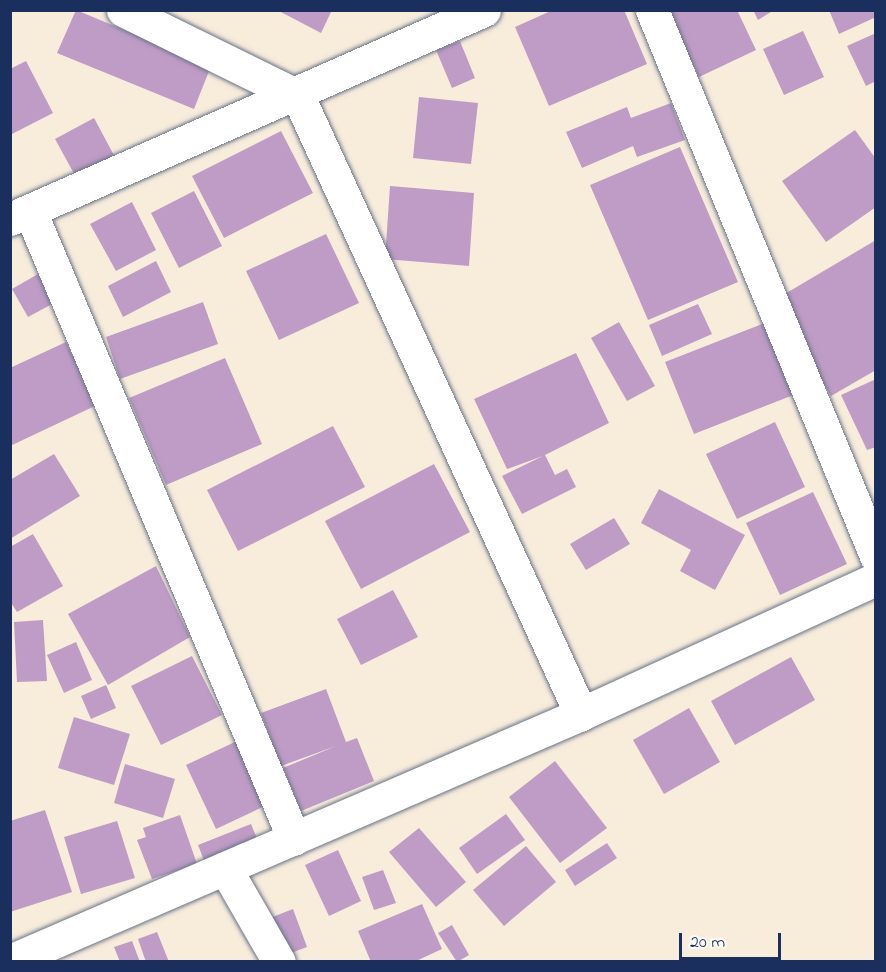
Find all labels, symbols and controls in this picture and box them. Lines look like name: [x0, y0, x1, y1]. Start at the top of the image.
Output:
scale bar: [682, 921, 784, 959]
text: 20 m: [690, 930, 725, 956]

